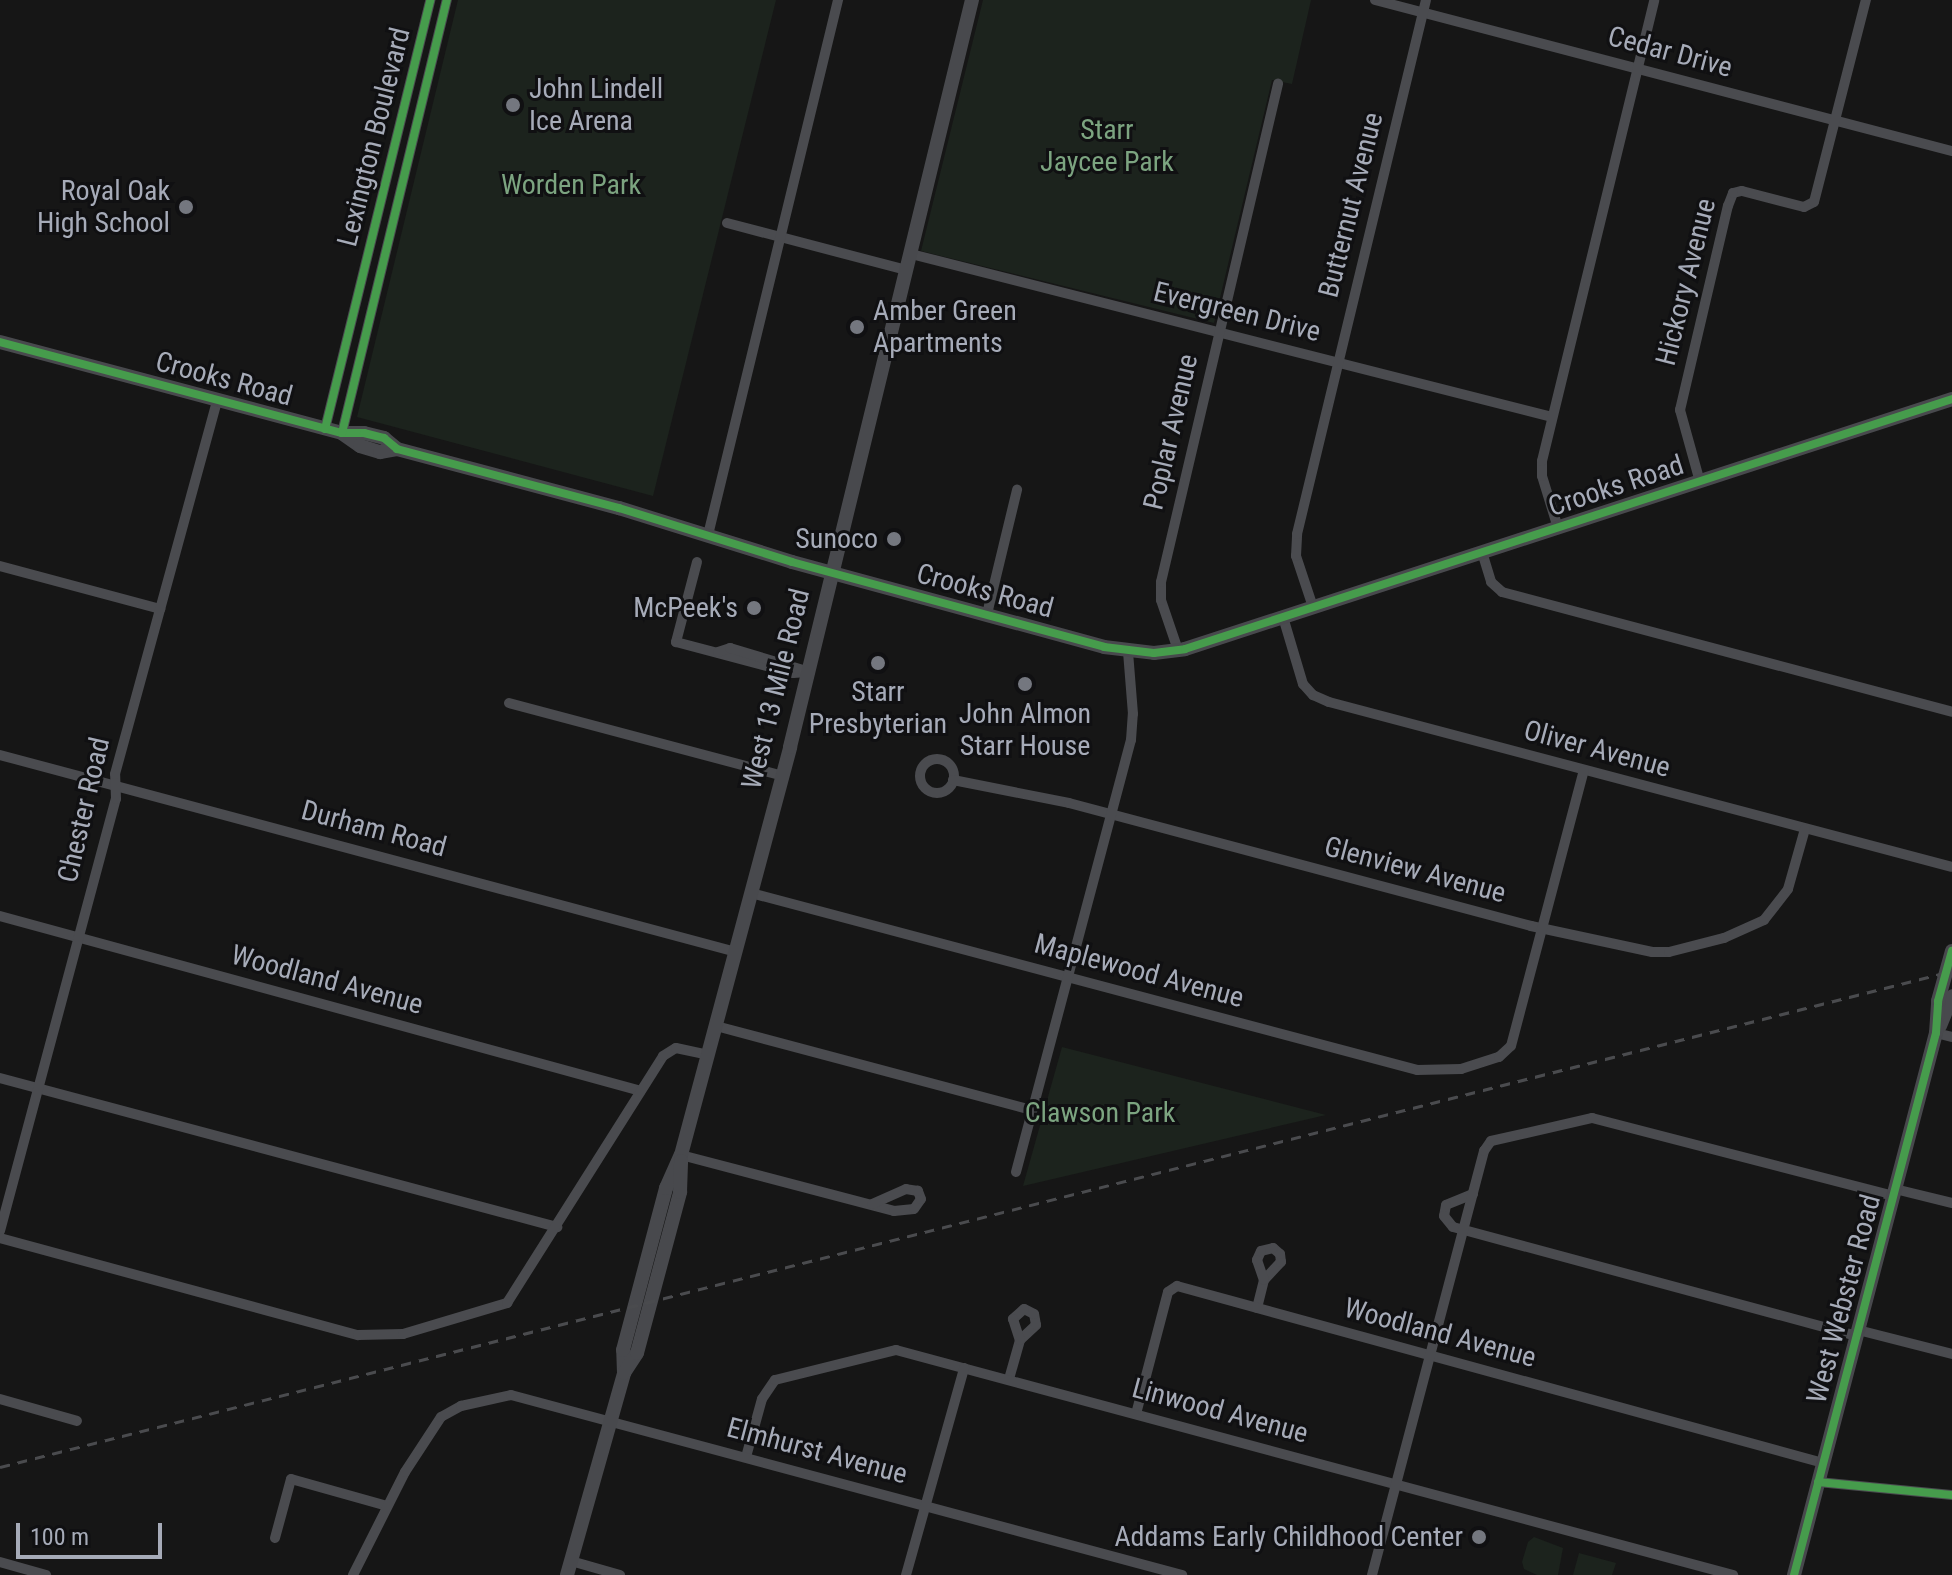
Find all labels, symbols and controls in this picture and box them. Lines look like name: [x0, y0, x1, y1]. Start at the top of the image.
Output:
street label: Cedar Drive: [1604, 19, 1736, 85]
street label: Lexington Boulevard: [331, 24, 417, 250]
place label: John Lindell Ice Arena: [529, 72, 663, 138]
marker: John Lindell Ice Arena: [504, 96, 522, 114]
street label: Butternut Avenue: [1312, 109, 1390, 301]
park label: Starr Jaycee Park: [1040, 113, 1174, 179]
park label: Worden Park: [501, 168, 641, 202]
place label: Royal Oak High School: [37, 174, 170, 240]
street label: Hickory Avenue: [1649, 195, 1723, 369]
marker: Royal Oak High School: [177, 198, 195, 216]
street label: Evergreen Drive: [1150, 275, 1324, 349]
place label: Amber Green Apartments: [873, 294, 1017, 360]
marker: Amber Green Apartments: [848, 318, 866, 336]
street label: Crooks Road: [152, 345, 296, 413]
street label: Poplar Avenue: [1137, 351, 1205, 513]
street label: Crooks Road: [1544, 448, 1688, 524]
place label: Sunoco: [795, 522, 878, 556]
marker: Sunoco: [885, 530, 903, 548]
street label: Crooks Road: [913, 557, 1057, 625]
street label: West 13 Mile Road: [735, 585, 817, 793]
place label: McPeek's: [633, 591, 738, 625]
marker: McPeek's: [745, 599, 763, 617]
marker: Starr Presbyterian: [869, 654, 887, 672]
place label: Starr Presbyterian: [809, 675, 947, 741]
marker: John Almon Starr House: [1016, 675, 1034, 693]
place label: John Almon Starr House: [959, 697, 1091, 763]
street label: Oliver Avenue: [1520, 713, 1674, 785]
street label: Chester Road: [51, 734, 117, 886]
street label: Durham Road: [298, 794, 450, 864]
street label: Glenview Avenue: [1321, 830, 1509, 910]
street label: Maplewood Avenue: [1031, 927, 1247, 1015]
street label: Woodland Avenue: [227, 938, 427, 1022]
park label: Clawson Park: [1025, 1096, 1175, 1130]
street label: West Webster Road: [1800, 1191, 1888, 1407]
street label: Woodland Avenue: [1340, 1291, 1540, 1375]
street label: Linwood Avenue: [1128, 1371, 1312, 1451]
street label: Elmhurst Avenue: [723, 1411, 911, 1491]
scale bar: [20, 1507, 166, 1557]
place label: Addams Early Childhood Center: [1114, 1520, 1463, 1554]
text: 100 m: [30, 1523, 89, 1551]
marker: Addams Early Childhood Center: [1470, 1528, 1488, 1546]

